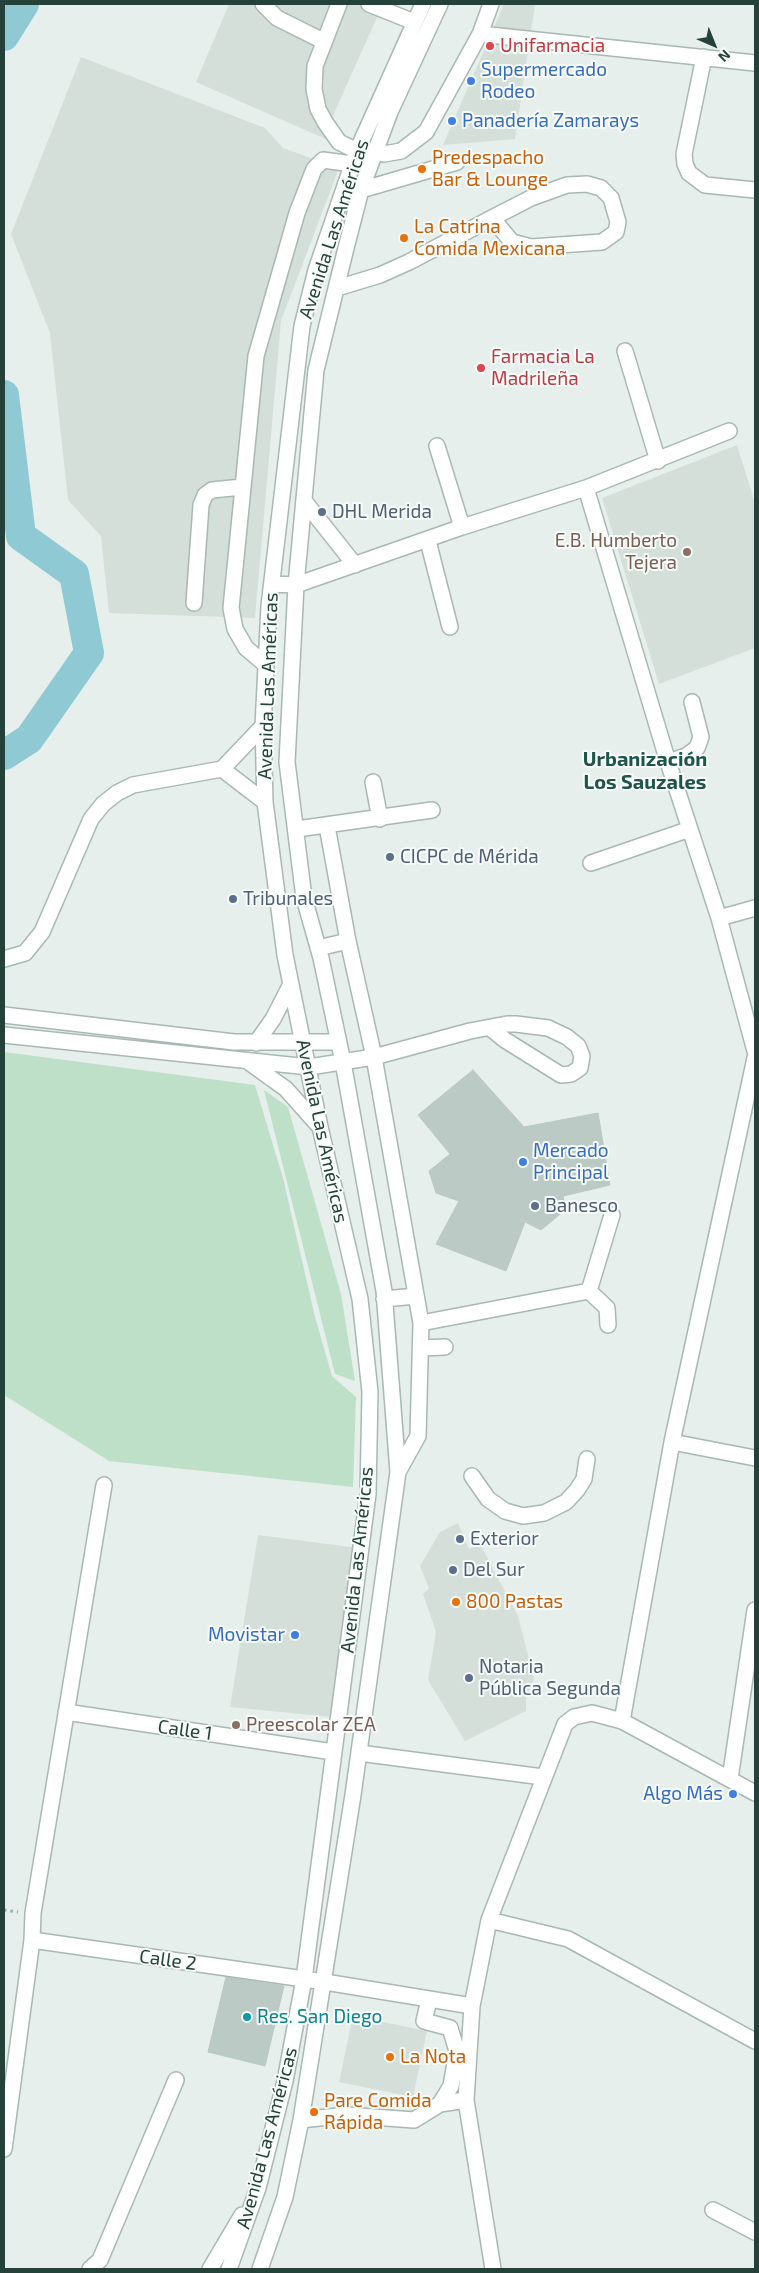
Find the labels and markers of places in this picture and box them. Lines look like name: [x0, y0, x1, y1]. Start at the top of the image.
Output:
place label: Unifarmacia: [500, 35, 605, 57]
marker: Unifarmacia: [484, 40, 496, 52]
place label: Supermercado Rodeo: [481, 59, 607, 103]
marker: Supermercado Rodeo: [465, 75, 477, 87]
place label: Panadería Zamarays: [462, 110, 639, 132]
marker: Panadería Zamarays: [446, 115, 458, 127]
place label: Predespacho Bar & Lounge: [432, 147, 548, 191]
marker: Predespacho Bar & Lounge: [416, 163, 428, 175]
place label: La Catrina Comida Mexicana: [414, 216, 565, 260]
marker: La Catrina Comida Mexicana: [398, 232, 410, 244]
place label: Farmacia La Madrileña: [491, 346, 595, 390]
marker: Farmacia La Madrileña: [475, 362, 487, 374]
place label: DHL Merida: [332, 501, 432, 523]
marker: DHL Merida: [316, 506, 328, 518]
place label: E.B. Humberto Tejera: [555, 530, 677, 574]
marker: E.B. Humberto Tejera: [681, 546, 693, 558]
place label: CICPC de Mérida: [400, 846, 539, 868]
marker: CICPC de Mérida: [384, 851, 396, 863]
place label: Tribunales: [243, 888, 333, 910]
marker: Tribunales: [227, 893, 239, 905]
place label: Mercado Principal: [533, 1140, 609, 1184]
marker: Mercado Principal: [517, 1156, 529, 1168]
place label: Banesco: [545, 1195, 618, 1217]
marker: Banesco: [529, 1200, 541, 1212]
place label: Exterior: [470, 1528, 539, 1550]
marker: Exterior: [454, 1533, 466, 1545]
place label: Del Sur: [463, 1559, 525, 1581]
marker: Del Sur: [447, 1564, 459, 1576]
place label: 800 Pastas: [466, 1591, 563, 1613]
marker: 800 Pastas: [450, 1596, 462, 1608]
place label: Movistar: [208, 1624, 285, 1646]
marker: Movistar: [289, 1629, 301, 1641]
place label: Notaria Pública Segunda: [479, 1656, 621, 1700]
marker: Notaria Pública Segunda: [463, 1672, 475, 1684]
place label: Preescolar ZEA: [246, 1714, 376, 1736]
marker: Preescolar ZEA: [230, 1719, 242, 1731]
place label: Algo Más: [643, 1783, 723, 1805]
marker: Algo Más: [727, 1788, 739, 1800]
place label: Res. San Diego: [257, 2006, 382, 2028]
marker: Res. San Diego: [241, 2011, 253, 2023]
place label: La Nota: [400, 2046, 466, 2068]
marker: La Nota: [384, 2051, 396, 2063]
place label: Pare Comida Rápida: [324, 2090, 432, 2134]
marker: Pare Comida Rápida: [308, 2106, 320, 2118]

